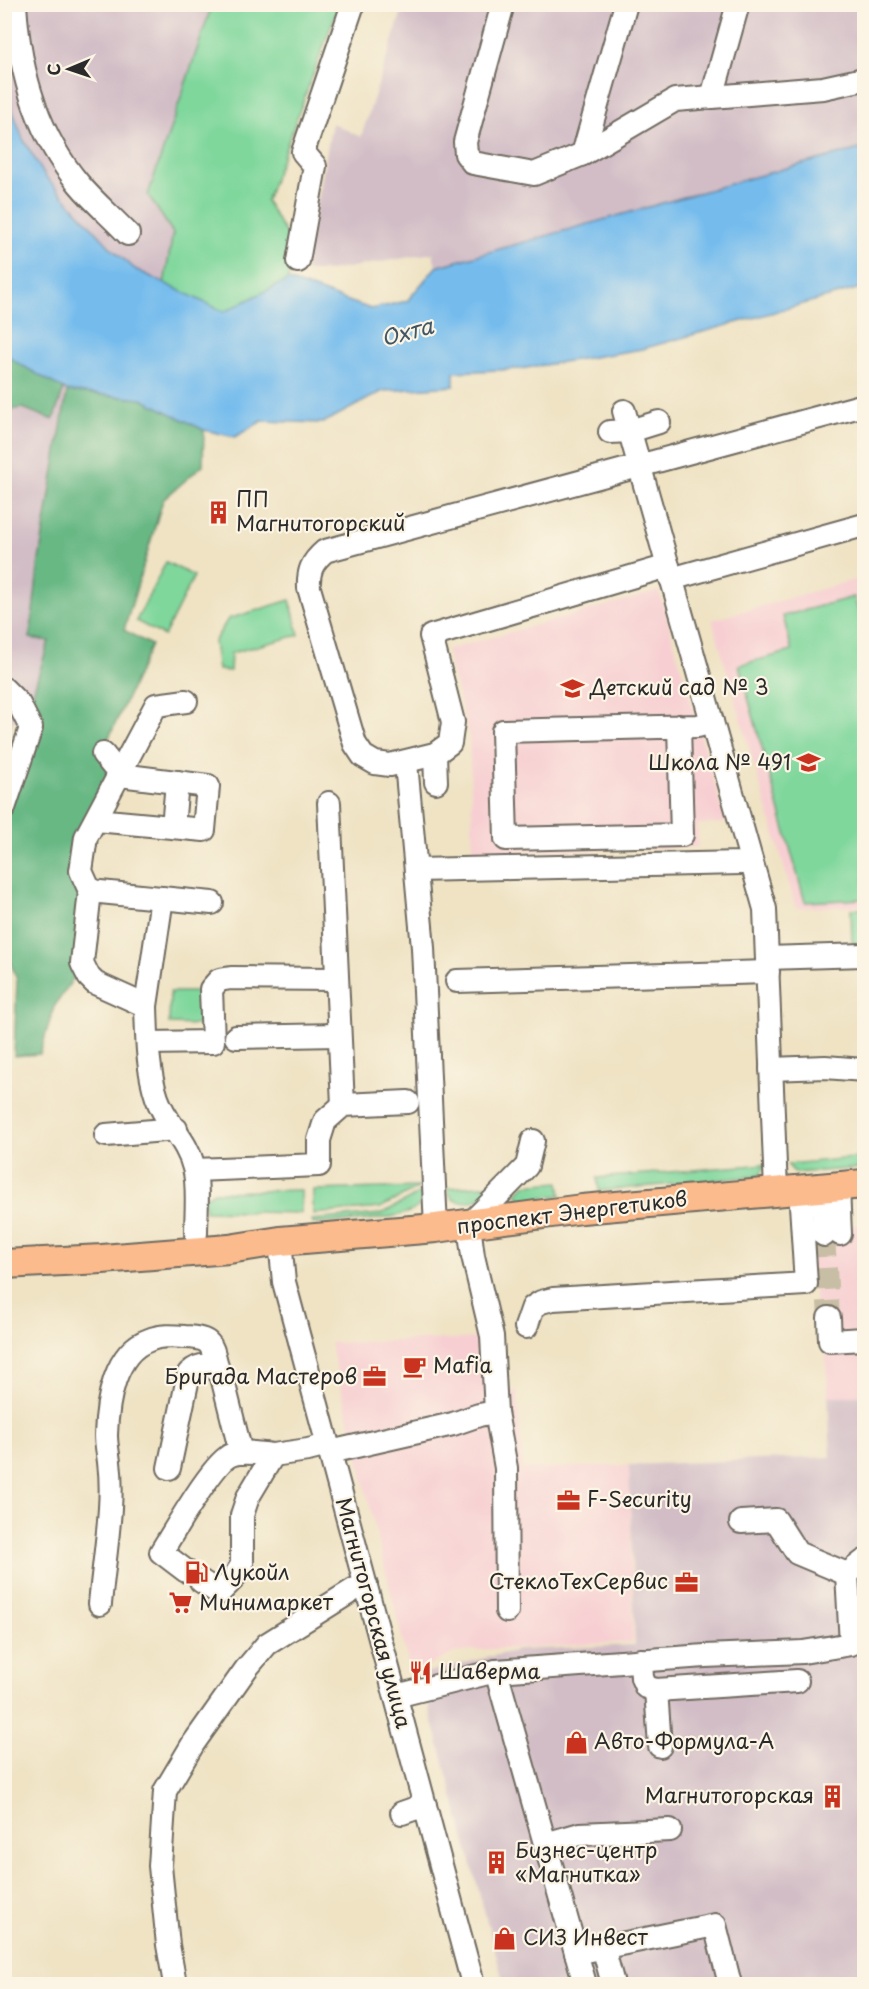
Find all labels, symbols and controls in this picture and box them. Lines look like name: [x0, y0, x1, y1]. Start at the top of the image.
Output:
north arrow: [39, 39, 99, 99]
text: С: [41, 63, 65, 76]
water label: Охта: [377, 307, 437, 353]
place label: ПП Магнитогорский: [236, 482, 405, 538]
building icon: ПП Магнитогорский: [205, 499, 231, 525]
place label: Детский сад № 3: [589, 670, 769, 702]
school or university icon: Детский сад № 3: [559, 675, 585, 701]
place label: Школа № 491: [648, 745, 791, 777]
school or university icon: Школа № 491: [796, 750, 822, 776]
street label: проспект Энергетиков: [455, 1181, 689, 1241]
place label: Mafia: [433, 1348, 492, 1380]
cafe icon: Mafia: [402, 1353, 428, 1379]
place label: Бригада Мастеров: [165, 1359, 357, 1391]
office icon: Бригада Мастеров: [362, 1364, 388, 1390]
place label: F-Security: [587, 1482, 692, 1514]
office icon: F-Security: [556, 1487, 582, 1513]
street label: Магнитогорская улица: [329, 1493, 421, 1732]
place label: Лукойл: [214, 1555, 290, 1587]
fuel station icon: Лукойл: [183, 1560, 209, 1586]
place label: СтеклоТехСервис: [489, 1564, 668, 1596]
office icon: СтеклоТехСервис: [673, 1569, 699, 1595]
place label: Минимаркет: [199, 1585, 334, 1617]
supermarket icon: Минимаркет: [168, 1590, 194, 1616]
place label: Шаверма: [439, 1654, 540, 1686]
restaurant icon: Шаверма: [408, 1659, 434, 1685]
place label: Авто-Формула-А: [594, 1724, 774, 1756]
shop icon: Авто-Формула-А: [563, 1729, 589, 1755]
place label: Магнитогорская: [645, 1778, 814, 1810]
building icon: Магнитогорская: [819, 1783, 845, 1809]
place label: Бизнес-центр «Магнитка»: [515, 1833, 657, 1889]
building icon: Бизнес-центр «Магнитка»: [484, 1850, 510, 1876]
place label: СИЗ Инвест: [523, 1920, 649, 1952]
shop icon: СИЗ Инвест: [492, 1925, 518, 1951]

